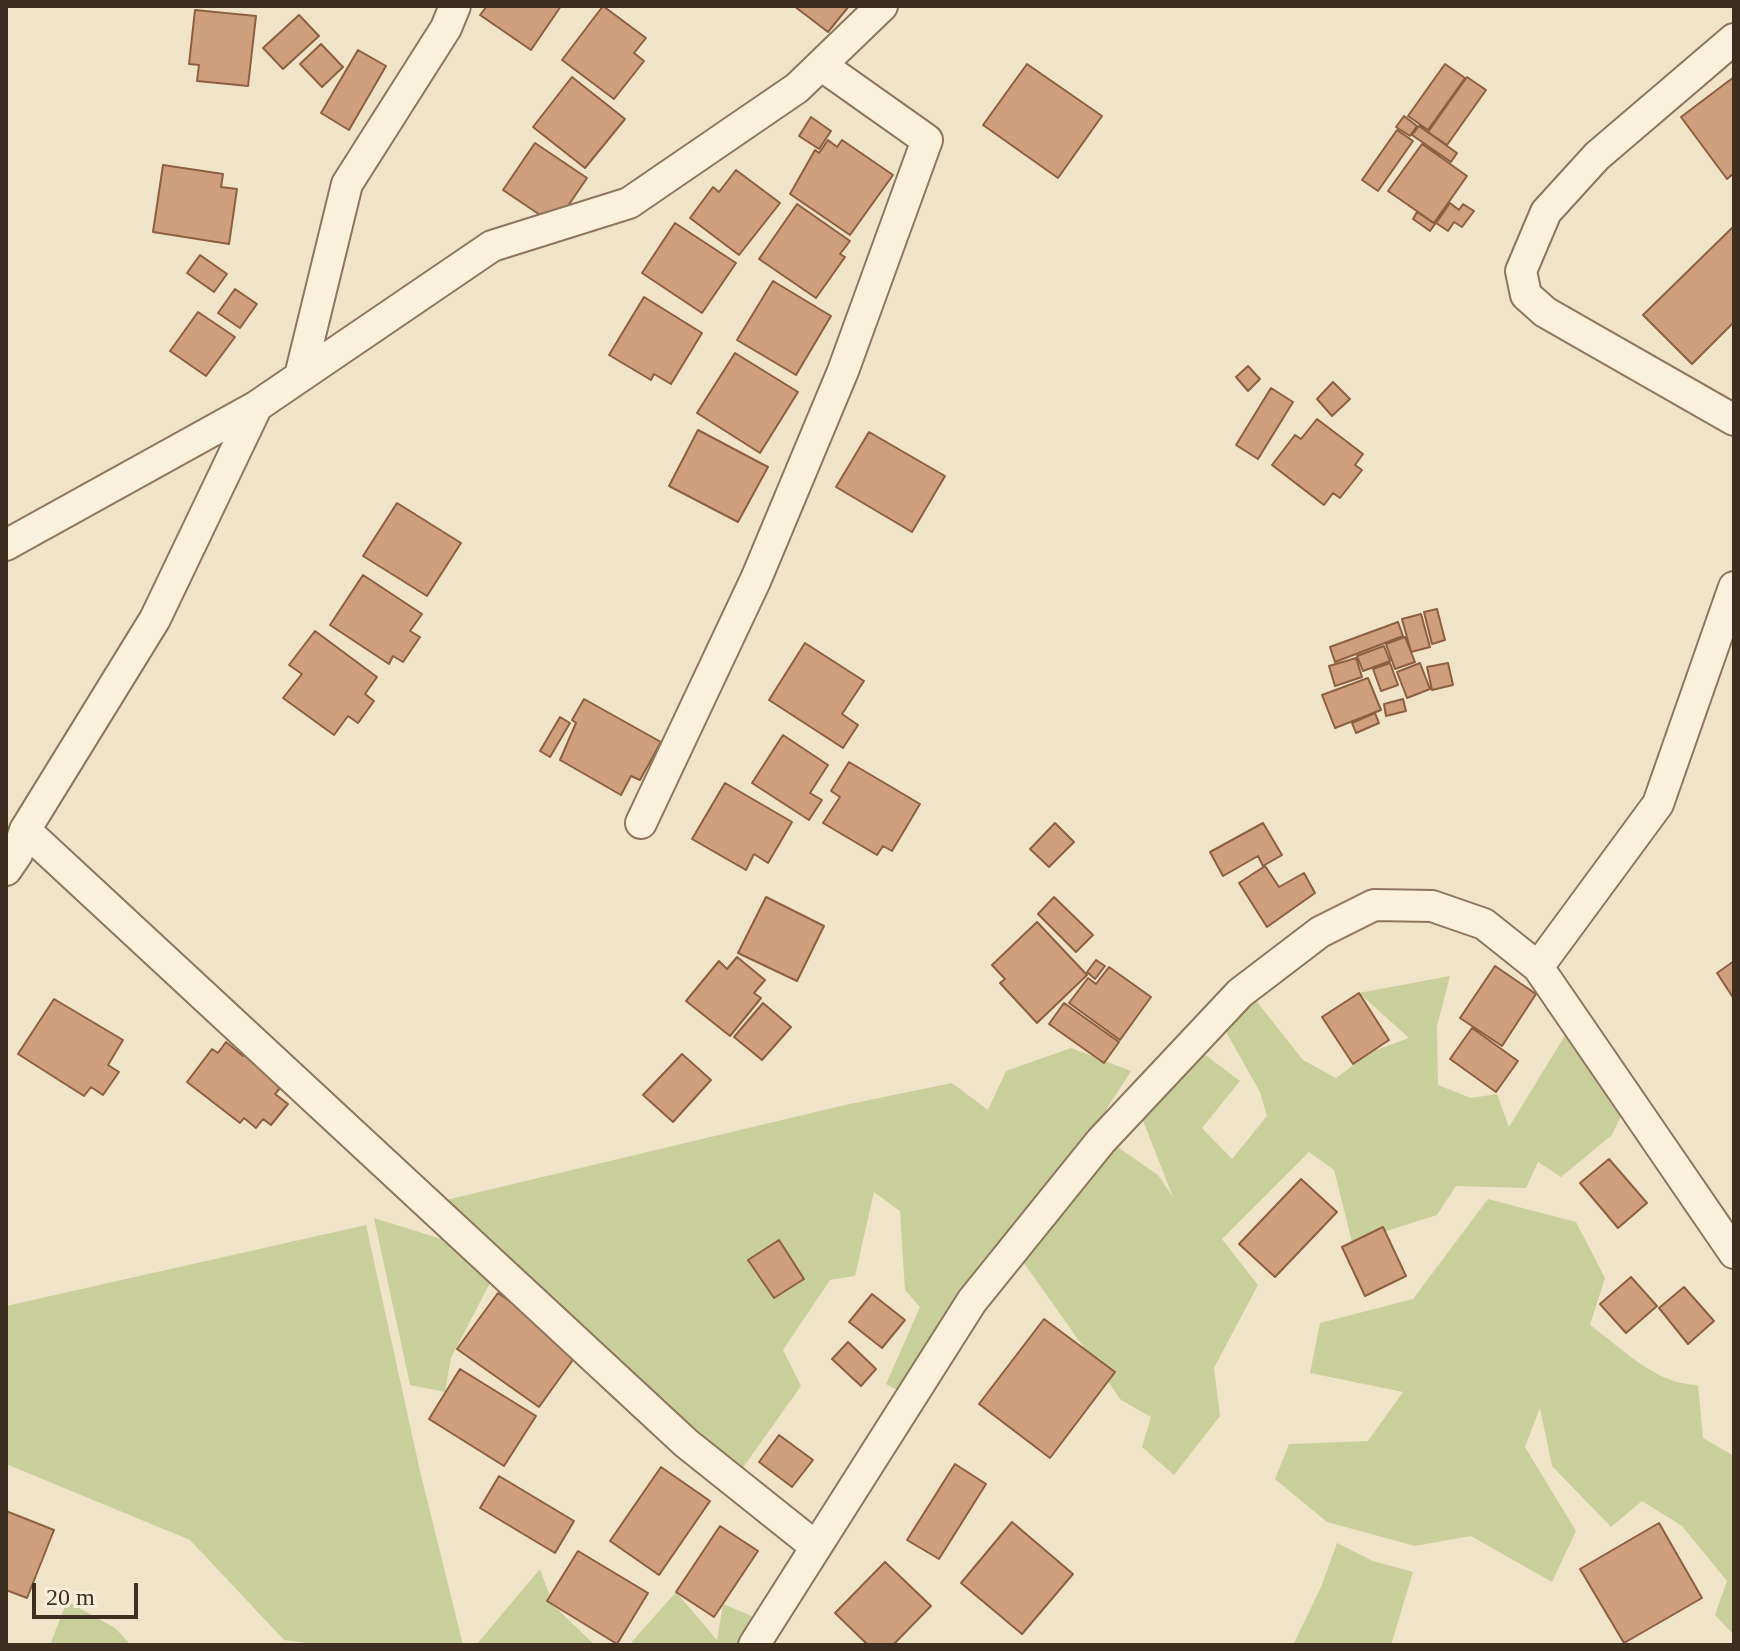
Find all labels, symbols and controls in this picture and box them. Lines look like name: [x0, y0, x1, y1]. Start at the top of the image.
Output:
scale bar: [36, 1567, 142, 1617]
text: 20 m: [46, 1584, 95, 1610]

